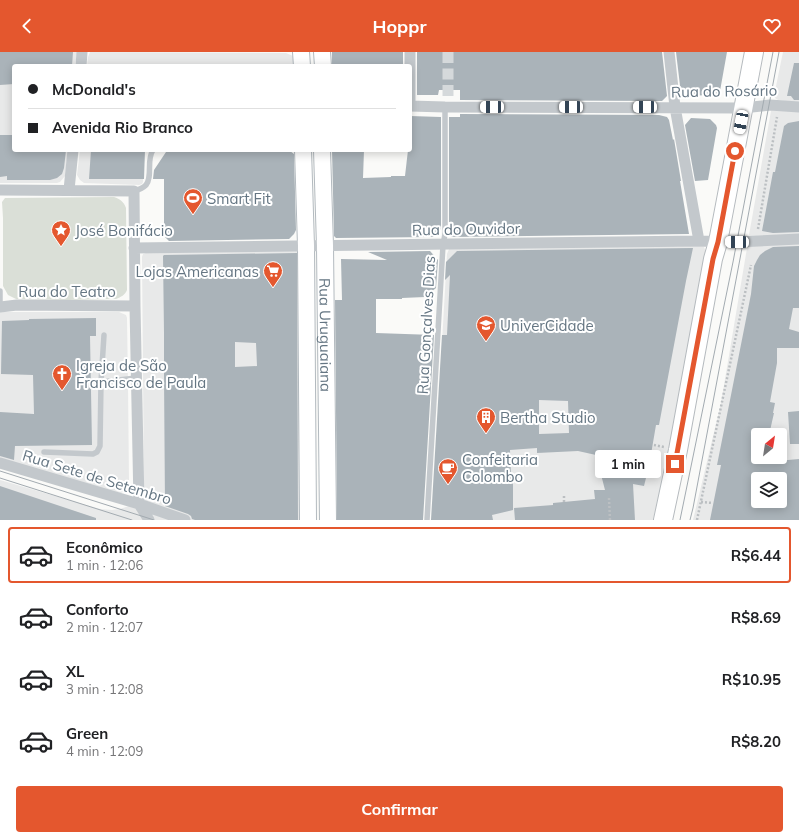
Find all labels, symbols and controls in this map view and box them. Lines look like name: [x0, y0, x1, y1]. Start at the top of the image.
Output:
icon: back: [16, 15, 38, 37]
text: Hoppr: [373, 15, 426, 38]
icon: heart: [761, 15, 783, 37]
text: McDonald's: [52, 80, 136, 99]
street label: Rua do Rosário: [671, 81, 777, 101]
car: [480, 101, 504, 113]
car: [559, 101, 583, 113]
car: [633, 101, 657, 113]
car: [733, 109, 749, 135]
text: Avenida Rio Branco: [52, 118, 193, 137]
route start: [726, 142, 744, 160]
sports icon: Smart Fit: [182, 187, 204, 215]
place label: Smart Fit: [207, 189, 271, 208]
place icon: José Bonifácio: [50, 219, 72, 247]
street label: Rua do Ouvidor: [412, 219, 521, 239]
place label: José Bonifácio: [75, 221, 173, 240]
car: [725, 236, 749, 248]
street label: Rua Gonçalves Dias: [413, 255, 439, 395]
supermarket icon: Lojas Americanas: [262, 260, 284, 288]
place label: Lojas Americanas: [135, 262, 259, 281]
street label: Rua Uruguaiana: [316, 278, 336, 392]
street label: Rua do Teatro: [18, 282, 116, 301]
school or university icon: UniverCidade: [475, 314, 497, 342]
place label: UniverCidade: [500, 316, 594, 335]
place label: Igreja de São Francisco de Paula: [76, 356, 206, 392]
church icon: Igreja de São Francisco de Paula: [51, 363, 73, 391]
building icon: Bertha Studio: [475, 406, 497, 434]
place label: Bertha Studio: [500, 408, 596, 427]
north arrow: [751, 428, 787, 464]
map controls: [751, 428, 787, 508]
street label: Rua Sete de Setembro: [20, 445, 174, 509]
place label: Confeitaria Colombo: [462, 450, 538, 486]
callout: 1 min: [595, 450, 661, 478]
route end: [666, 455, 684, 473]
text: 1 min: [611, 456, 645, 472]
cafe icon: Confeitaria Colombo: [437, 457, 459, 485]
button: layers: [751, 472, 787, 508]
icon: car: [18, 537, 54, 573]
text: Econômico: [66, 538, 143, 557]
text: R$6.44: [731, 546, 781, 565]
text: 1 min · 12:06: [66, 557, 143, 573]
icon: car: [18, 599, 54, 635]
text: Conforto: [66, 600, 129, 619]
text: R$8.69: [731, 608, 781, 627]
text: 2 min · 12:07: [66, 619, 143, 635]
icon: car: [18, 661, 54, 697]
text: XL: [66, 662, 84, 681]
text: R$10.95: [722, 670, 781, 689]
text: 3 min · 12:08: [66, 681, 143, 697]
icon: car: [18, 723, 54, 759]
text: Green: [66, 724, 108, 743]
text: R$8.20: [731, 732, 781, 751]
text: 4 min · 12:09: [66, 743, 143, 759]
button: Confirmar: [16, 786, 783, 832]

